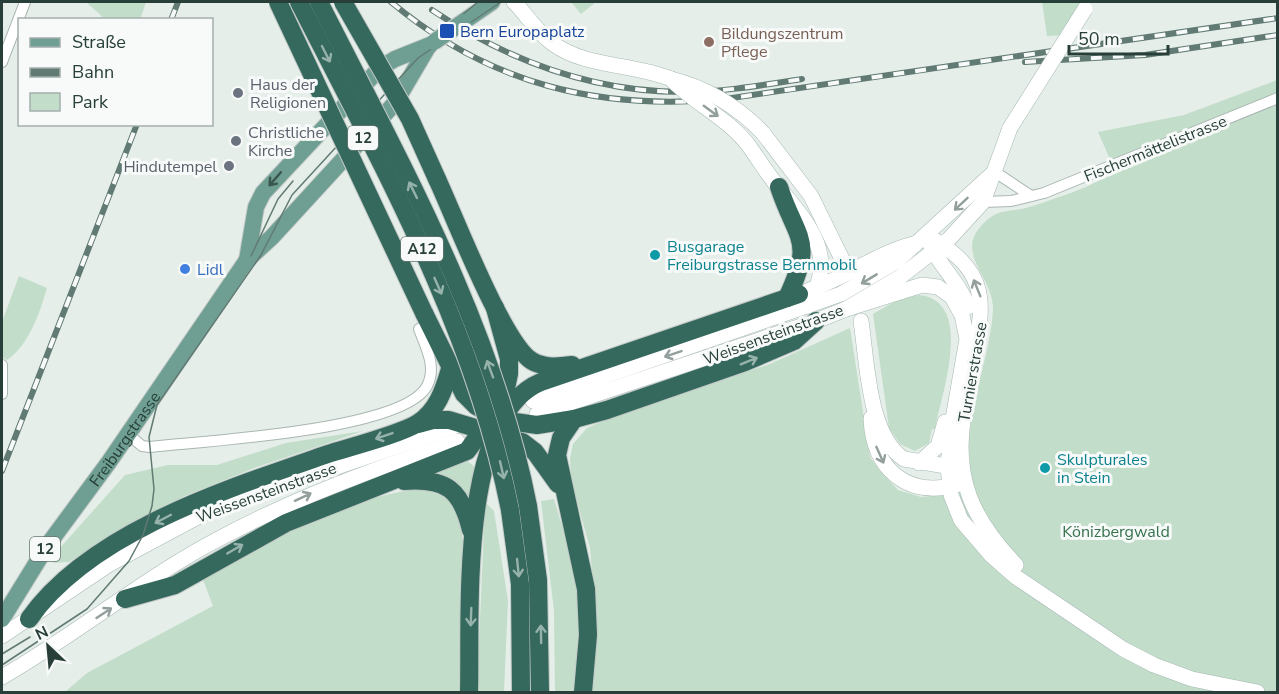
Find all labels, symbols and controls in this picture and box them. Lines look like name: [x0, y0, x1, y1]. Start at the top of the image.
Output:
legend: [18, 18, 213, 126]
scale bar: [1069, 18, 1168, 56]
place label: Bern Europaplatz: [460, 21, 584, 43]
marker: Bern Europaplatz: [438, 22, 456, 40]
place label: Bildungszentrum Pflege: [721, 23, 843, 63]
text: 50 m: [1078, 27, 1120, 51]
text: Straße: [72, 30, 126, 54]
marker: Bildungszentrum Pflege: [702, 35, 716, 49]
one-way arrow: [320, 44, 332, 62]
text: Bahn: [72, 60, 114, 84]
place label: Haus der Religionen: [250, 74, 326, 114]
marker: Haus der Religionen: [231, 86, 245, 100]
text: Park: [72, 90, 109, 114]
one-way arrow: [703, 105, 719, 117]
street label: Fischermättelistrasse: [1081, 110, 1230, 188]
place label: Christliche Kirche: [248, 122, 324, 162]
road number: 12: [348, 126, 378, 150]
marker: Christliche Kirche: [229, 134, 243, 148]
place label: Hindutempel: [123, 156, 217, 178]
marker: Hindutempel: [222, 159, 236, 173]
one-way arrow: [268, 171, 282, 186]
one-way arrow: [407, 182, 419, 200]
one-way arrow: [953, 197, 968, 211]
place label: Busgarage Freiburgstrasse Bernmobil: [667, 236, 857, 276]
road number: A12: [401, 237, 443, 261]
marker: Busgarage Freiburgstrasse Bernmobil: [648, 248, 662, 262]
place label: Lidl: [197, 259, 224, 281]
marker: Lidl: [178, 262, 192, 276]
one-way arrow: [861, 273, 878, 285]
one-way arrow: [433, 276, 444, 295]
one-way arrow: [971, 279, 982, 297]
street label: Weissensteinstrasse: [700, 299, 846, 371]
street label: Turnierstrasse: [953, 320, 993, 424]
one-way arrow: [664, 349, 683, 360]
one-way arrow: [739, 355, 757, 366]
one-way arrow: [484, 360, 495, 379]
street label: Freiburgstrasse: [84, 387, 166, 491]
one-way arrow: [375, 431, 394, 442]
one-way arrow: [875, 446, 886, 464]
place label: Skulpturales in Stein: [1057, 449, 1147, 489]
street label: Weissensteinstrasse: [193, 457, 339, 529]
one-way arrow: [496, 460, 508, 479]
marker: Skulpturales in Stein: [1038, 461, 1052, 475]
one-way arrow: [293, 491, 312, 502]
one-way arrow: [154, 514, 172, 525]
park label: Könizbergwald: [1062, 521, 1170, 543]
road number: 12: [30, 537, 60, 561]
one-way arrow: [226, 543, 243, 555]
one-way arrow: [513, 557, 524, 577]
one-way arrow: [96, 606, 113, 619]
one-way arrow: [465, 606, 477, 626]
north arrow: [18, 616, 78, 676]
text: N: [32, 621, 52, 646]
one-way arrow: [535, 625, 547, 645]

